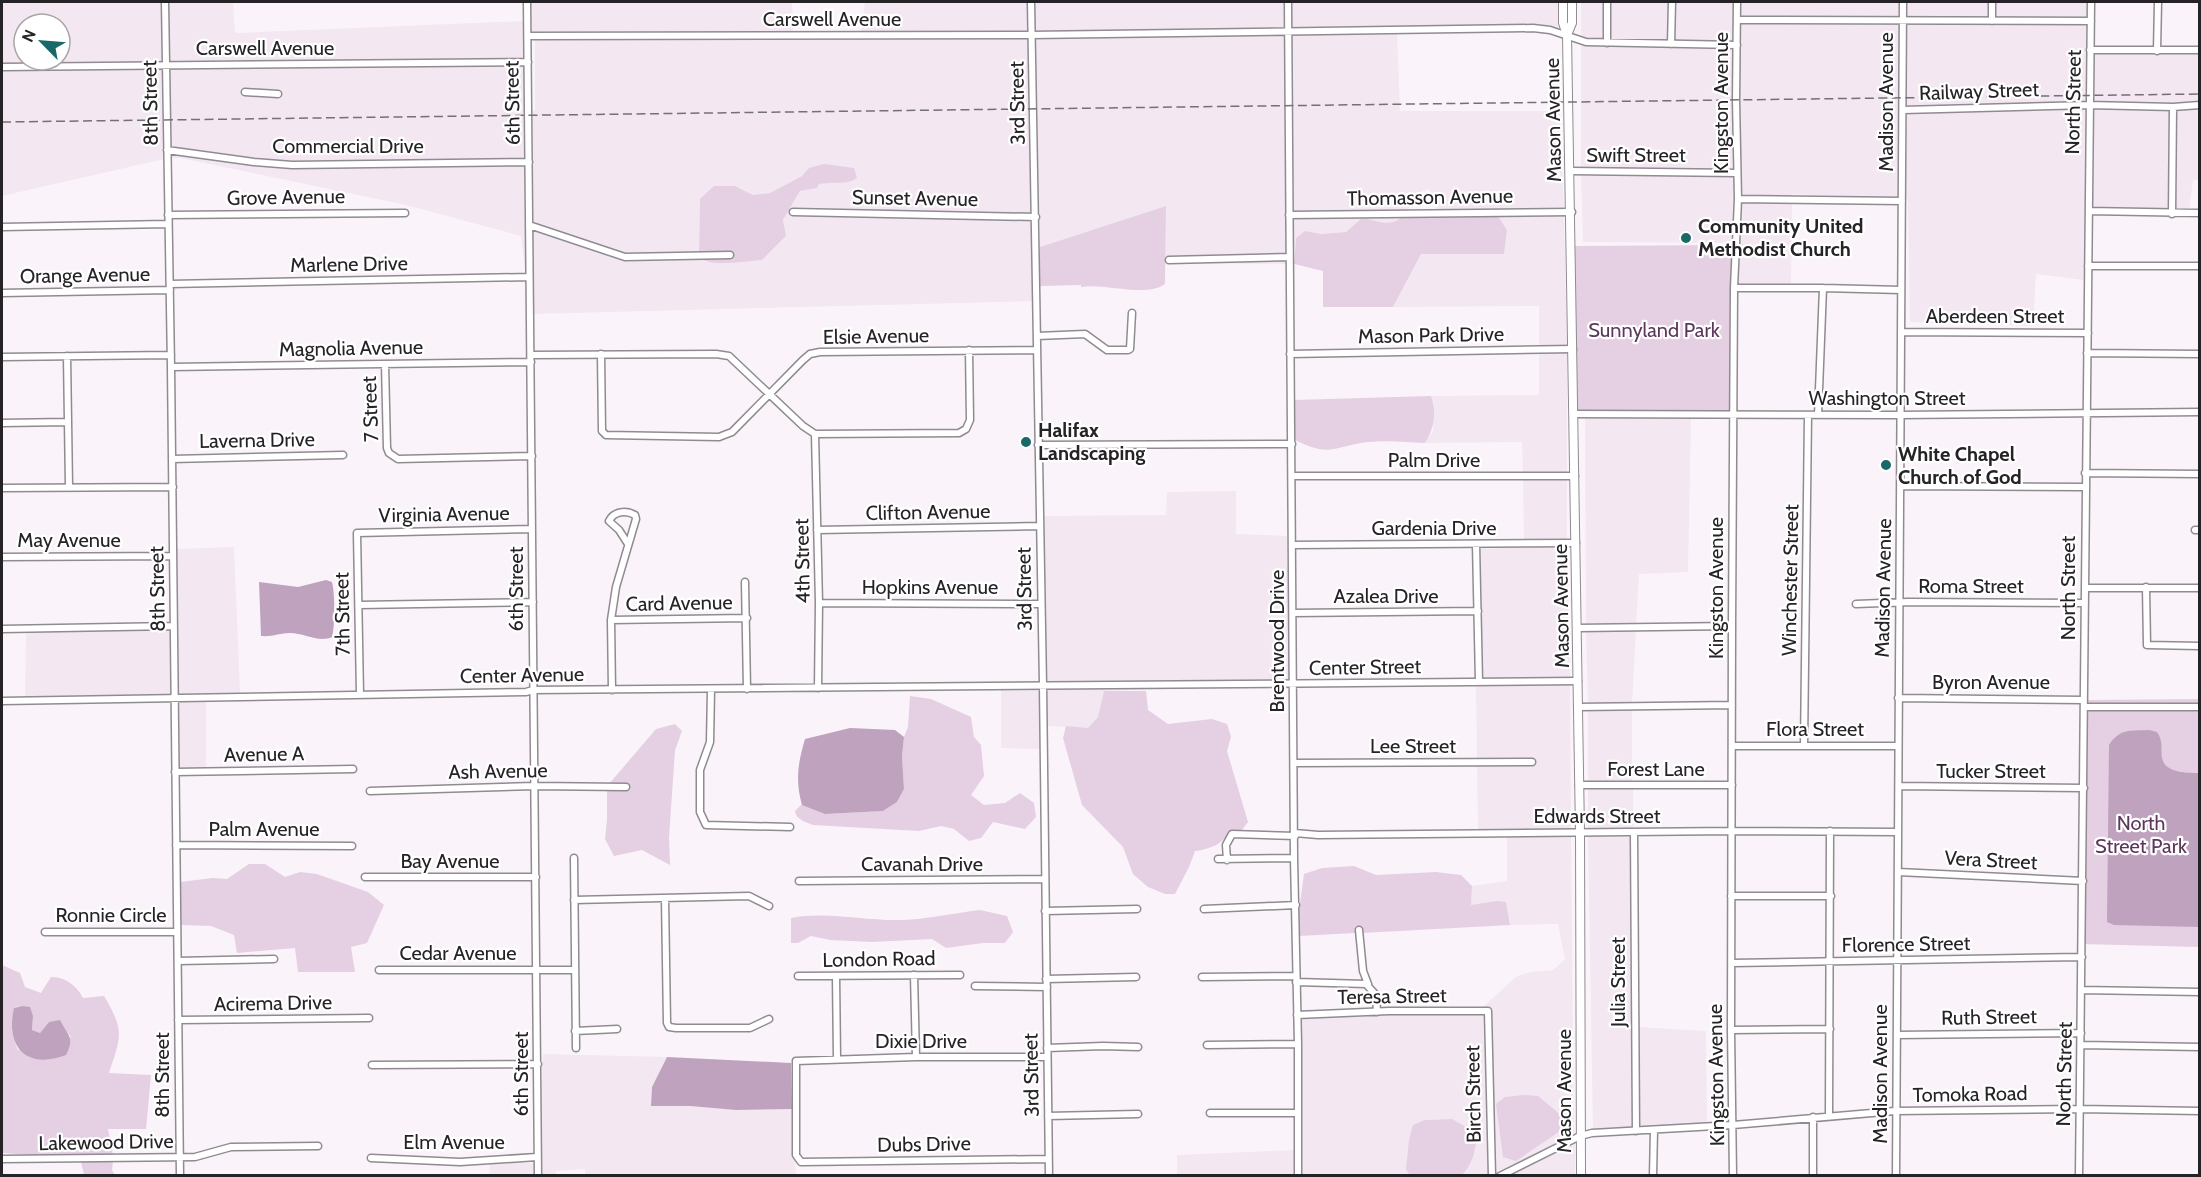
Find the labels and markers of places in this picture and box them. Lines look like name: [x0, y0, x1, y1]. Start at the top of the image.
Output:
place label: Community United Methodist Church: [1698, 214, 1864, 261]
marker: Community United Methodist Church: [1679, 231, 1693, 245]
place label: Halifax Landscaping: [1038, 418, 1145, 465]
marker: Halifax Landscaping: [1019, 435, 1033, 449]
place label: White Chapel Church of God: [1898, 442, 2022, 489]
marker: White Chapel Church of God: [1879, 458, 1893, 472]

